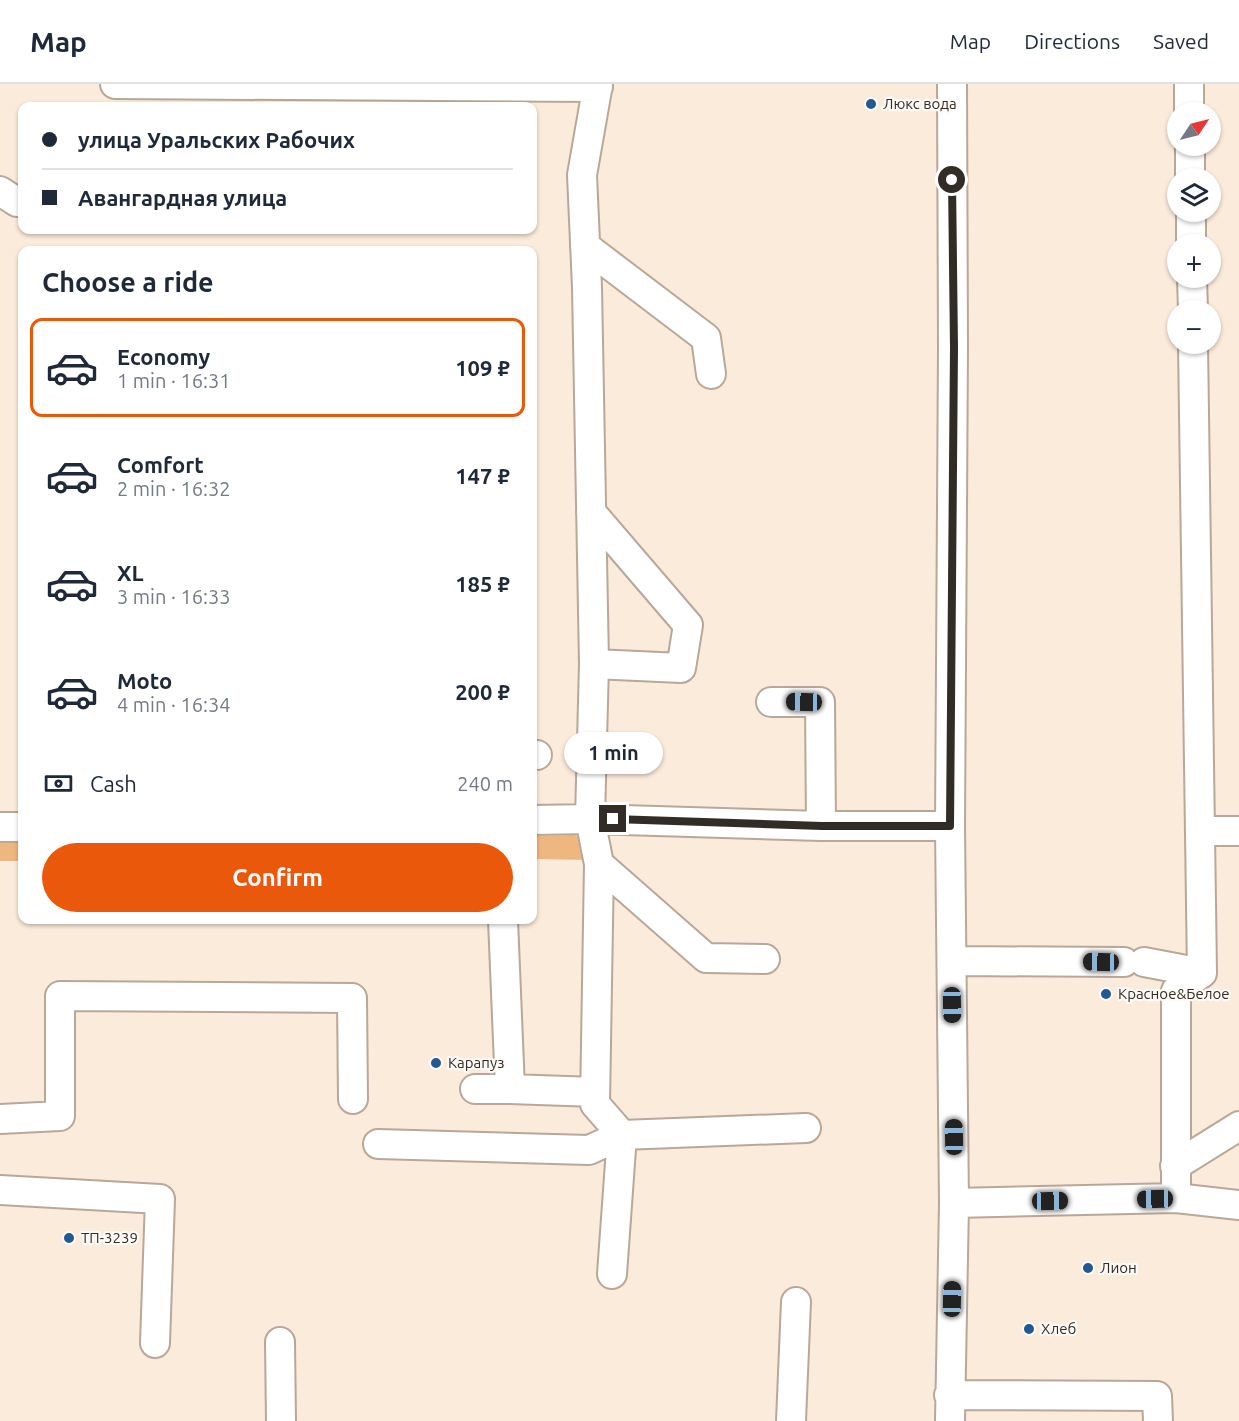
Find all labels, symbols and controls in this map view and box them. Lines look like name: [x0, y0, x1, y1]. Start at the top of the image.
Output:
text: Map: [30, 26, 87, 57]
text: Map: [950, 29, 991, 53]
text: Directions: [1024, 29, 1120, 53]
text: Saved: [1153, 29, 1209, 53]
place label: Люкс вода: [883, 95, 957, 112]
marker: Люкс вода: [864, 97, 878, 111]
north arrow: [1167, 102, 1221, 156]
map controls: [1167, 102, 1221, 354]
text: улица Уральских Рабочих: [78, 127, 355, 152]
route start: [938, 166, 965, 193]
button: layers: [1167, 168, 1221, 222]
text: Авангардная улица: [78, 185, 287, 210]
button: +: [1167, 234, 1221, 288]
text: Choose a ride: [42, 267, 214, 297]
button: −: [1167, 300, 1221, 354]
icon: car: [45, 341, 99, 395]
text: Economy: [117, 344, 210, 369]
text: 109 ₽: [455, 355, 510, 380]
text: 1 min · 16:31: [117, 369, 231, 392]
icon: car: [45, 449, 99, 503]
text: Comfort: [117, 452, 204, 477]
text: 147 ₽: [455, 463, 510, 488]
text: 2 min · 16:32: [117, 477, 231, 500]
icon: car: [45, 557, 99, 611]
text: XL: [117, 560, 144, 585]
text: 185 ₽: [455, 571, 510, 596]
text: 3 min · 16:33: [117, 585, 231, 608]
icon: car: [45, 665, 99, 719]
text: Moto: [117, 668, 172, 693]
text: 200 ₽: [455, 679, 510, 704]
text: 4 min · 16:34: [117, 693, 231, 716]
car: [786, 693, 822, 711]
callout: 1 min: [564, 732, 662, 774]
text: 1 min: [588, 741, 639, 764]
icon: cash: [42, 767, 75, 800]
text: Cash: [90, 771, 137, 796]
text: 240 m: [457, 772, 513, 795]
route end: [599, 805, 626, 832]
button: Confirm: [42, 843, 513, 912]
car: [1083, 953, 1119, 971]
place label: Красное&Белое: [1118, 985, 1230, 1002]
car: [943, 987, 961, 1023]
marker: Красное&Белое: [1099, 987, 1113, 1001]
place label: Карапуз: [448, 1054, 504, 1071]
marker: Карапуз: [429, 1056, 443, 1070]
car: [945, 1119, 963, 1155]
car: [1137, 1190, 1173, 1208]
car: [1032, 1192, 1068, 1210]
place label: ТП-3239: [81, 1229, 138, 1246]
marker: ТП-3239: [62, 1231, 76, 1245]
place label: Лион: [1100, 1259, 1137, 1276]
marker: Лион: [1081, 1261, 1095, 1275]
car: [943, 1281, 961, 1317]
place label: Хлеб: [1041, 1320, 1076, 1337]
marker: Хлеб: [1022, 1322, 1036, 1336]

